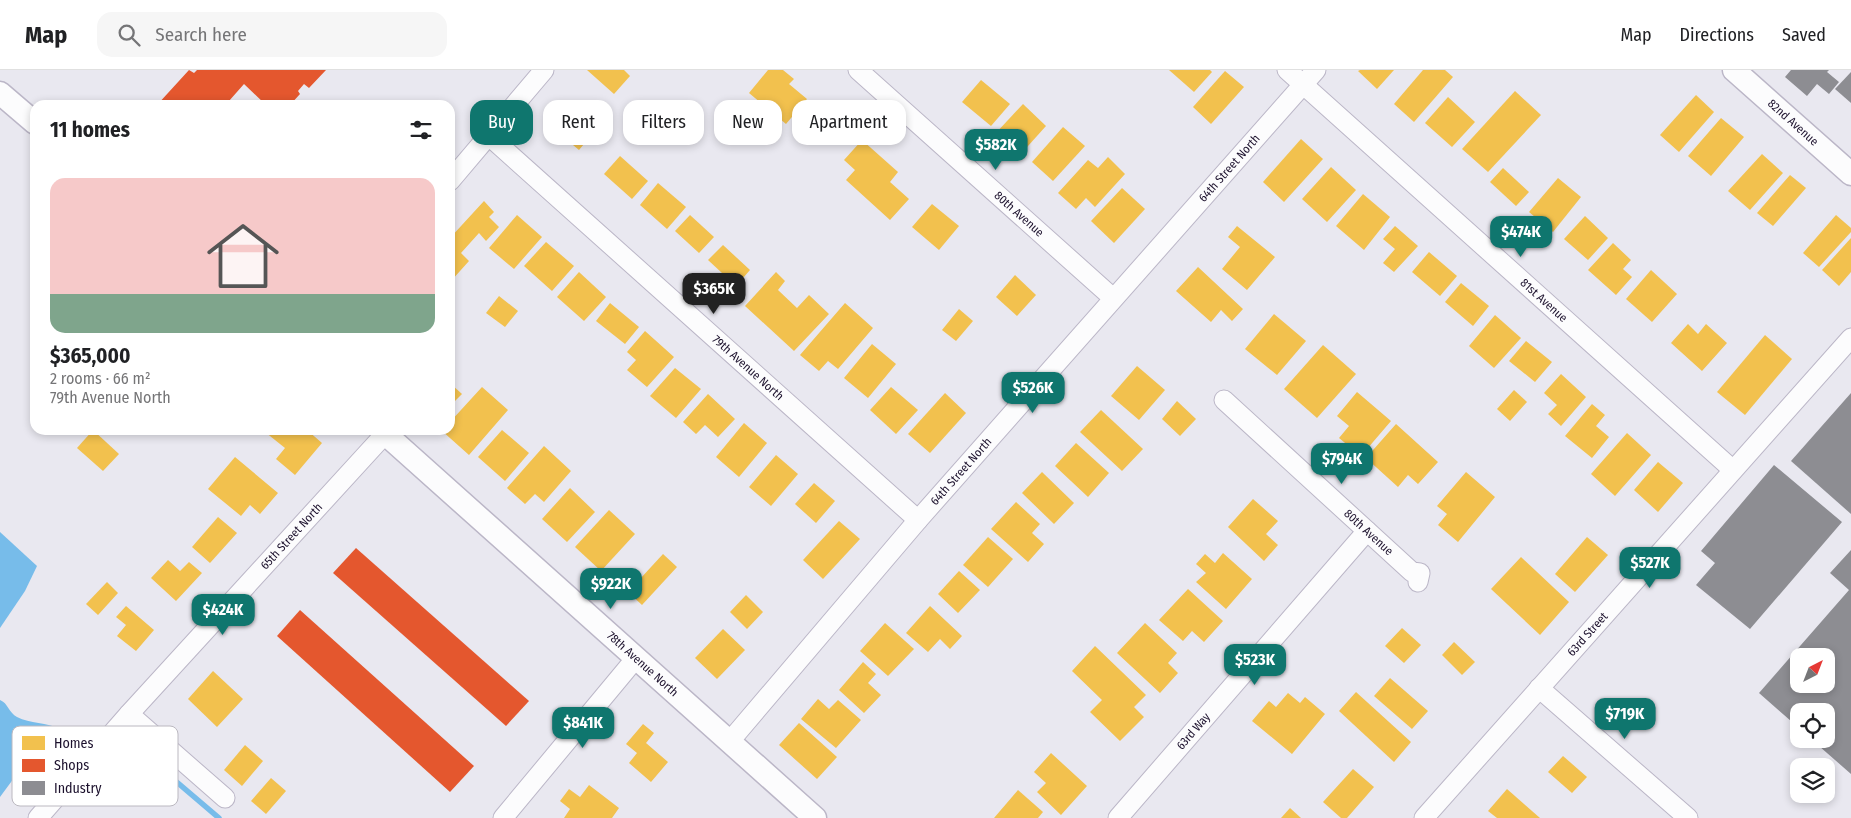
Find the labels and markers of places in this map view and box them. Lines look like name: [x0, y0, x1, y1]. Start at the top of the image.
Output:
pin: $582K: [961, 128, 1031, 171]
pin: $474K: [1486, 216, 1556, 258]
pin: $365K: [679, 272, 749, 315]
pin: $526K: [998, 372, 1068, 414]
pin: $794K: [1307, 442, 1377, 485]
pin: $527K: [1615, 546, 1685, 589]
pin: $922K: [576, 568, 646, 610]
pin: $424K: [188, 594, 258, 636]
pin: $523K: [1220, 644, 1290, 686]
pin: $719K: [1590, 698, 1660, 740]
pin: $841K: [548, 706, 618, 749]

